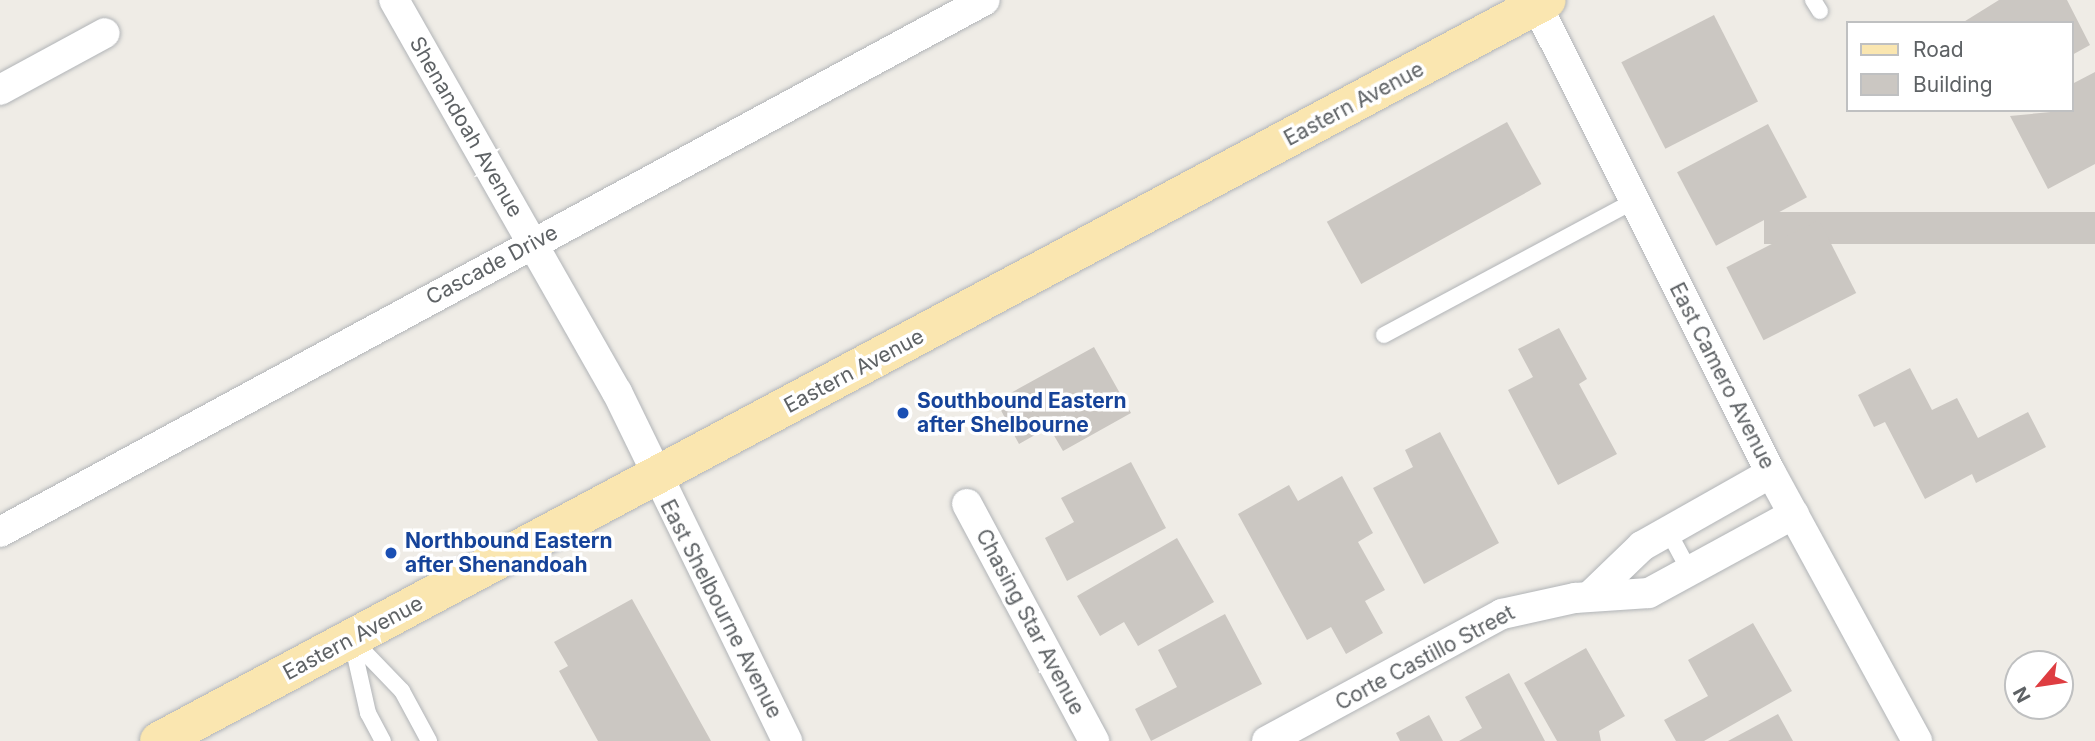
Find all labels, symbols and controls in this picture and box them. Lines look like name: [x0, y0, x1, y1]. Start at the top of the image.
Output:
legend: [1846, 21, 2074, 112]
street label: Shenandoah Avenue: [404, 32, 528, 222]
text: Road: [1913, 37, 1964, 62]
street label: Eastern Avenue: [1280, 57, 1428, 151]
text: Building: [1913, 72, 1993, 97]
street label: Cascade Drive: [422, 220, 562, 310]
street label: East Camero Avenue: [1664, 279, 1780, 473]
street label: Eastern Avenue: [780, 324, 928, 418]
place label: Southbound Eastern after Shelbourne: [917, 388, 1126, 438]
marker: Southbound Eastern after Shelbourne: [895, 405, 911, 421]
street label: East Shelbourne Avenue: [655, 496, 787, 722]
street label: Chasing Star Avenue: [970, 525, 1090, 719]
place label: Northbound Eastern after Shenandoah: [405, 528, 613, 578]
marker: Northbound Eastern after Shenandoah: [383, 545, 399, 561]
street label: Eastern Avenue: [279, 591, 427, 685]
street label: Corte Castillo Street: [1331, 600, 1519, 716]
north arrow: [2004, 650, 2074, 720]
text: N: [2008, 683, 2036, 706]

